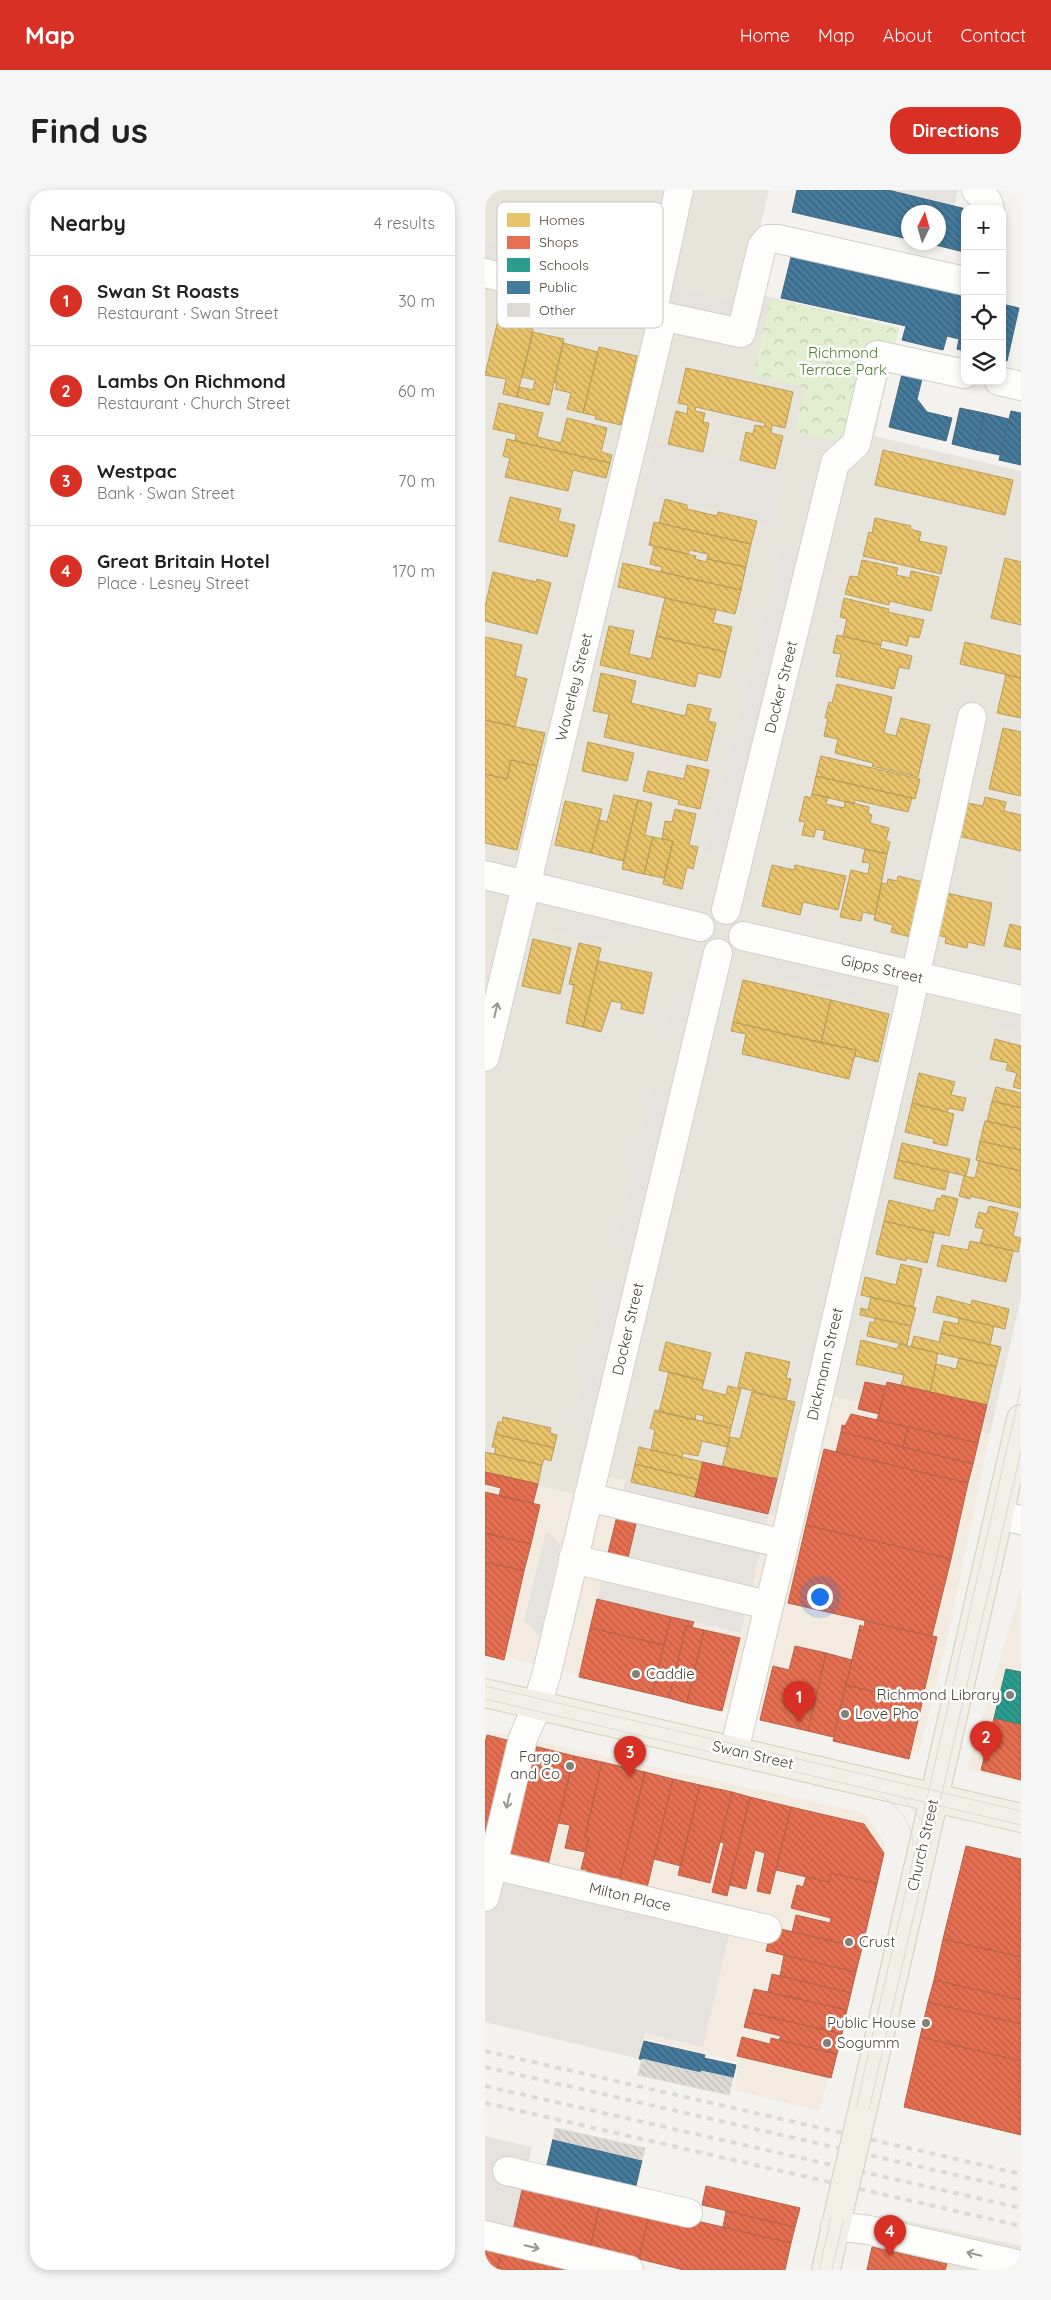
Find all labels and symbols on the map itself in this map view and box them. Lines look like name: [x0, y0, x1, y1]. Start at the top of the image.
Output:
legend: [497, 202, 663, 328]
north arrow: [901, 205, 946, 250]
text: Homes: [539, 211, 585, 229]
text: Shops: [539, 233, 578, 251]
text: Schools: [539, 256, 589, 274]
text: Public: [539, 278, 577, 296]
text: Other: [539, 301, 576, 319]
park label: Richmond Terrace Park: [799, 343, 887, 379]
street label: Waverley Street: [551, 631, 596, 743]
street label: Docker Street: [760, 639, 801, 735]
street label: Gipps Street: [839, 950, 925, 987]
one-way arrow: [492, 1002, 501, 1018]
street label: Docker Street: [608, 1281, 647, 1377]
street label: Dickmann Street: [802, 1306, 847, 1422]
your location: [807, 1584, 833, 1610]
place label: Caddie: [646, 1664, 695, 1683]
marker: Caddie: [630, 1668, 642, 1680]
pin: 1: [783, 1681, 815, 1722]
place label: Richmond Library: [877, 1685, 1000, 1704]
marker: Richmond Library: [1004, 1689, 1016, 1701]
place label: Love Pho: [855, 1704, 919, 1723]
marker: Love Pho: [839, 1708, 851, 1720]
pin: 2: [970, 1721, 1002, 1762]
pin: 3: [614, 1736, 646, 1777]
street label: Swan Street: [711, 1736, 796, 1773]
place label: Fargo and Co: [510, 1747, 560, 1783]
marker: Fargo and Co: [564, 1760, 576, 1772]
one-way arrow: [503, 1793, 512, 1809]
street label: Church Street: [903, 1797, 942, 1893]
street label: Milton Place: [587, 1878, 673, 1915]
place label: Crust: [859, 1932, 895, 1951]
marker: Crust: [843, 1936, 855, 1948]
place label: Public House: [827, 2013, 916, 2032]
marker: Public House: [920, 2017, 932, 2029]
place label: Sogumm: [837, 2033, 900, 2052]
marker: Sogumm: [821, 2037, 833, 2049]
pin: 4: [874, 2215, 906, 2256]
one-way arrow: [524, 2243, 540, 2252]
one-way arrow: [966, 2249, 982, 2258]

